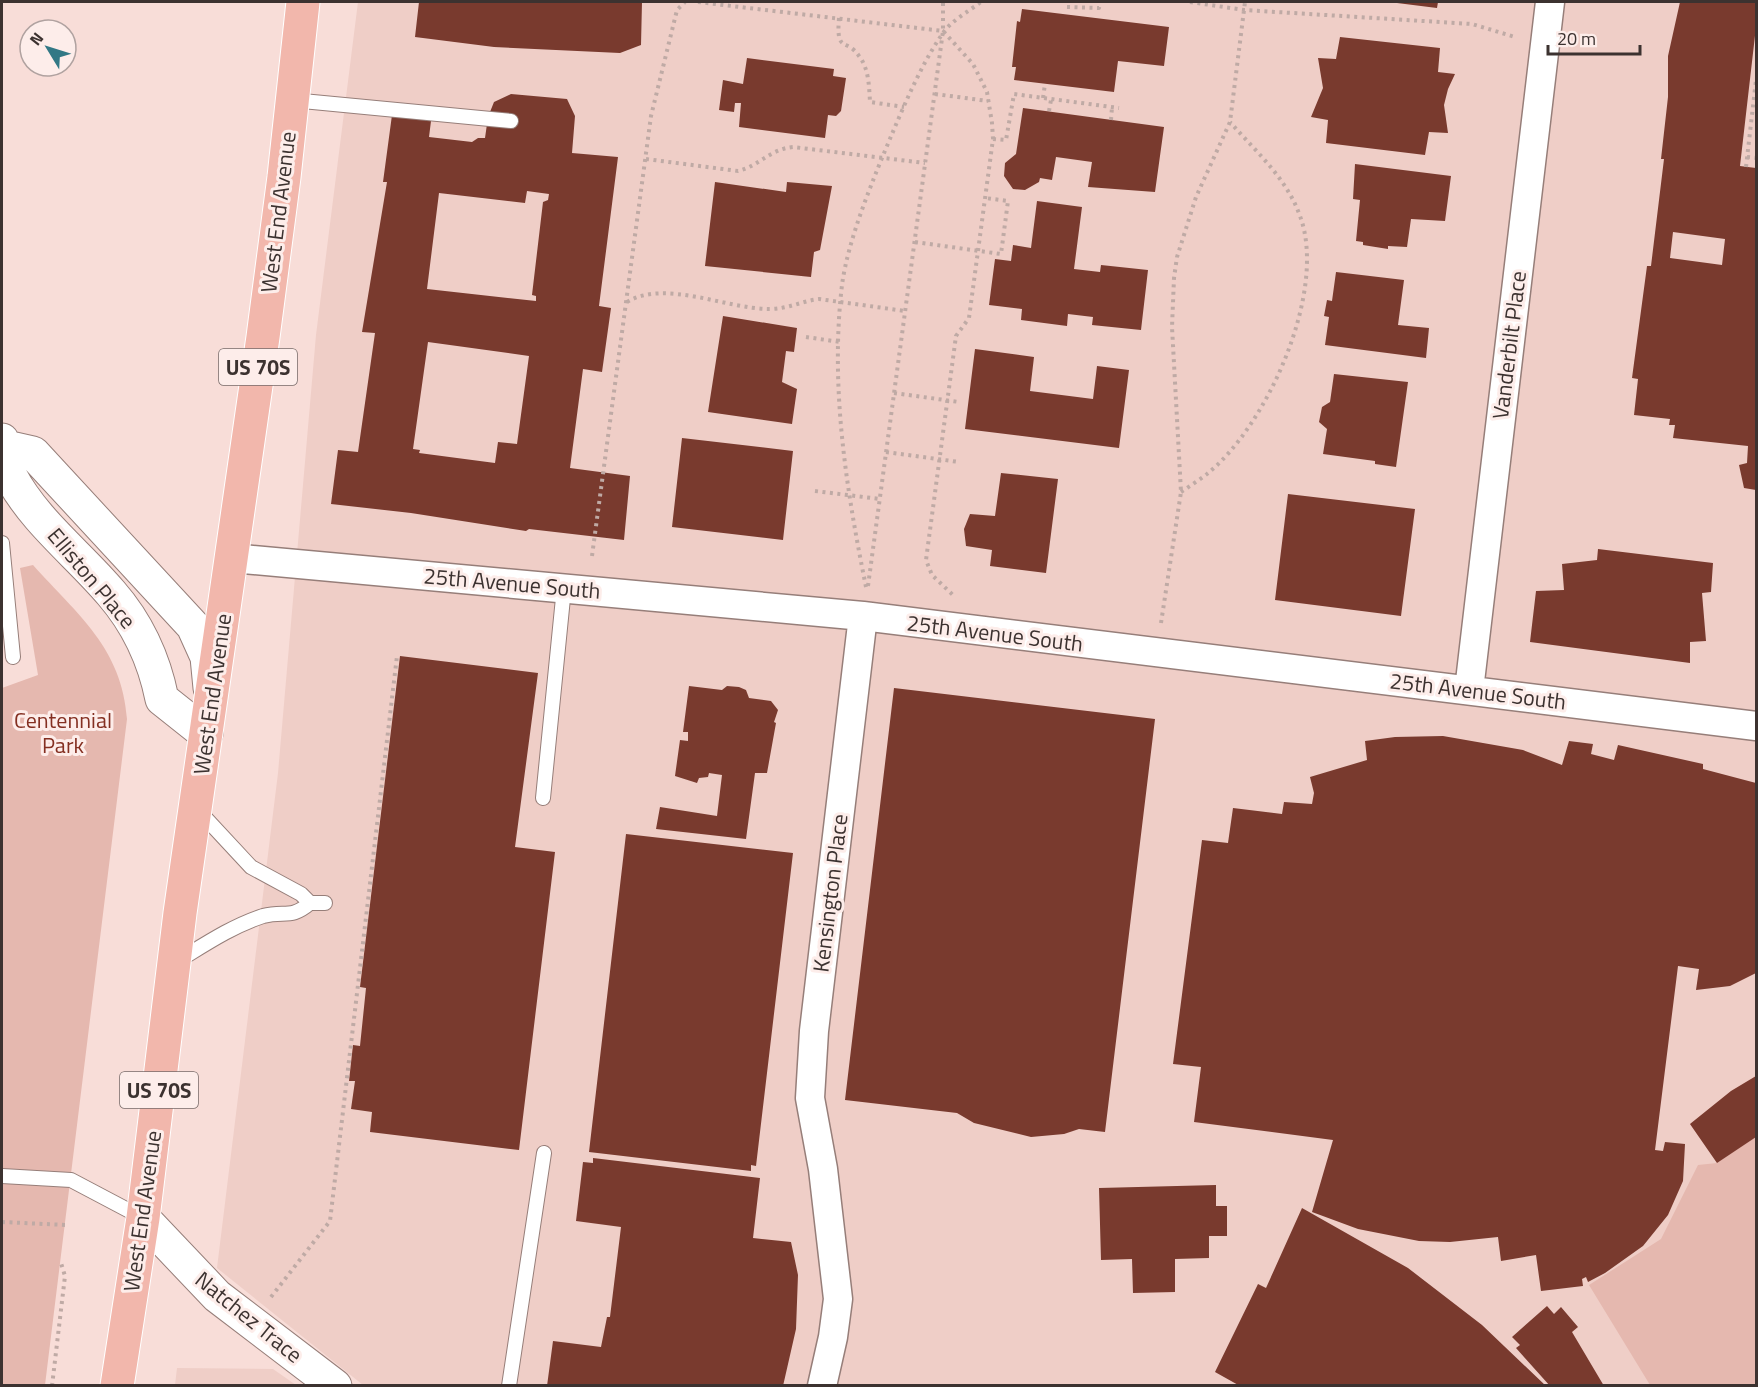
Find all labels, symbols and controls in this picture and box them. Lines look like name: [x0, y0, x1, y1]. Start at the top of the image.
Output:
north arrow: [18, 18, 78, 78]
scale bar: [1548, 18, 1640, 56]
text: 20 m: [1557, 25, 1596, 52]
text: N: [23, 27, 49, 51]
street label: West End Avenue: [251, 129, 305, 295]
street label: Vanderbilt Place: [1483, 269, 1535, 421]
road number: US 70S: [219, 349, 297, 385]
street label: Elliston Place: [39, 520, 145, 636]
street label: 25th Avenue South: [422, 558, 602, 608]
street label: 25th Avenue South: [905, 605, 1085, 661]
street label: West End Avenue: [184, 611, 240, 777]
street label: 25th Avenue South: [1388, 663, 1568, 719]
park label: Centennial Park: [14, 703, 112, 762]
street label: Kensington Place: [803, 812, 857, 974]
road number: US 70S: [120, 1072, 198, 1108]
street label: West End Avenue: [114, 1128, 170, 1294]
street label: Natchez Trace: [188, 1263, 310, 1371]

